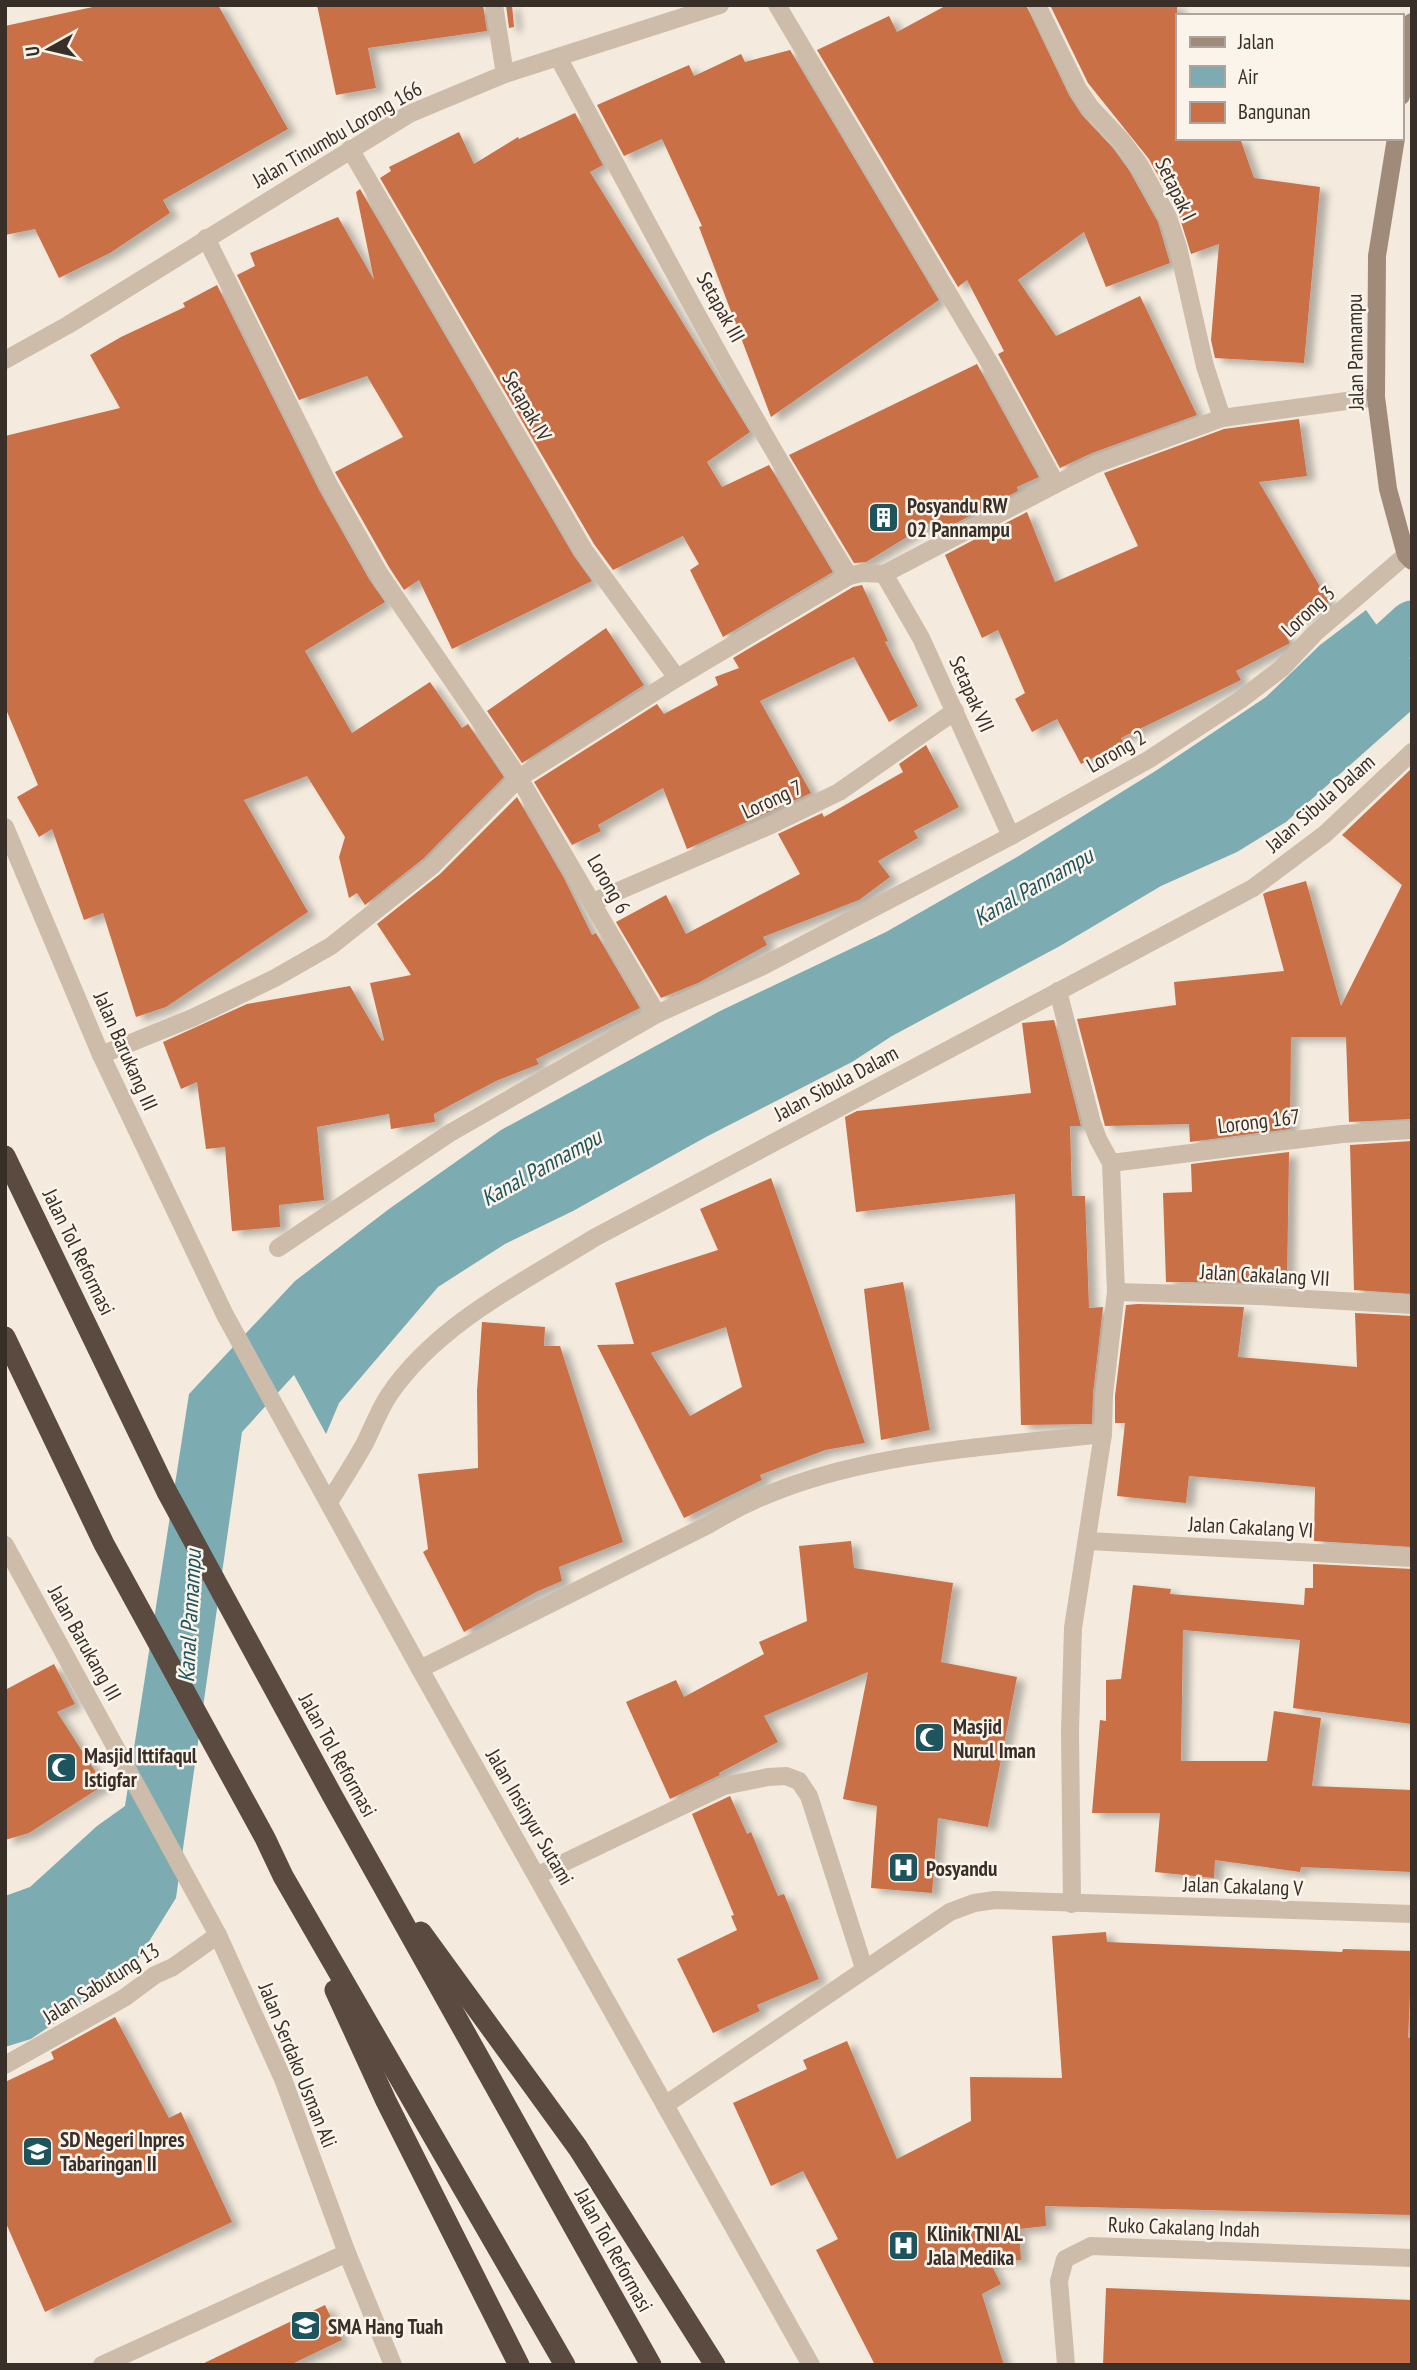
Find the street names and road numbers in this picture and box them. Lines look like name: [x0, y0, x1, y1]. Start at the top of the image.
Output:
street label: Jalan Tinumbu Lorong 166: [247, 74, 427, 194]
street label: Setapak I: [1149, 153, 1203, 225]
street label: Setapak III: [691, 267, 751, 347]
street label: Jalan Pannampu: [1340, 294, 1370, 411]
street label: Setapak IV: [496, 366, 558, 446]
street label: Lorong 3: [1275, 579, 1341, 643]
street label: Setapak VII: [943, 652, 1001, 736]
street label: Lorong 2: [1082, 723, 1150, 779]
street label: Jalan Sibula Dalam: [1259, 748, 1380, 859]
street label: Lorong 7: [737, 773, 807, 825]
street label: Lorong 6: [581, 850, 637, 918]
street label: Jalan Barukang III: [87, 986, 164, 1115]
street label: Jalan Sibula Dalam: [769, 1039, 903, 1127]
street label: Lorong 167: [1216, 1103, 1302, 1139]
street label: Jalan Tol Reformasi: [36, 1184, 121, 1320]
street label: Jalan Cakalang VII: [1199, 1258, 1331, 1292]
street label: Jalan Cakalang VI: [1187, 1510, 1314, 1544]
street label: Jalan Barukang III: [42, 1580, 128, 1705]
street label: Jalan Tol Reformasi: [292, 1688, 383, 1822]
street label: Jalan Insinyur Sutami: [480, 1743, 580, 1890]
street label: Jalan Cakalang V: [1182, 1870, 1304, 1902]
street label: Jalan Sabutung 13: [37, 1936, 164, 2030]
street label: Jalan Serdako Usman Ali: [252, 1978, 343, 2151]
street label: Jalan Tol Reformasi: [568, 2183, 659, 2317]
street label: Ruko Cakalang Indah: [1108, 2211, 1260, 2243]

